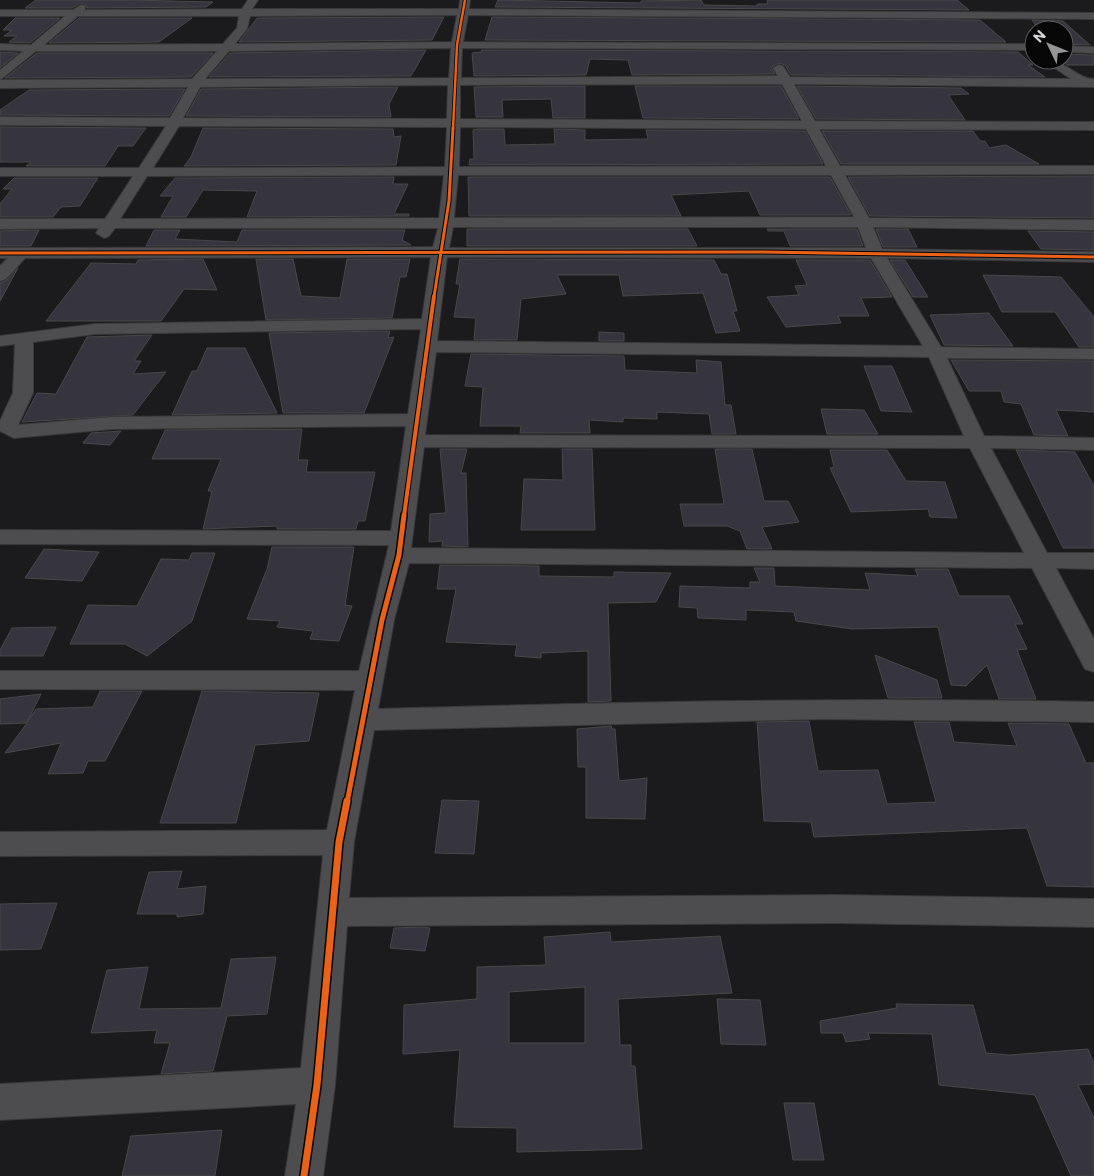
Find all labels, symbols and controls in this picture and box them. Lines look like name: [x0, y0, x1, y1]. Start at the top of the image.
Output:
north arrow: [1024, 20, 1074, 70]
text: N: [1029, 26, 1049, 45]

